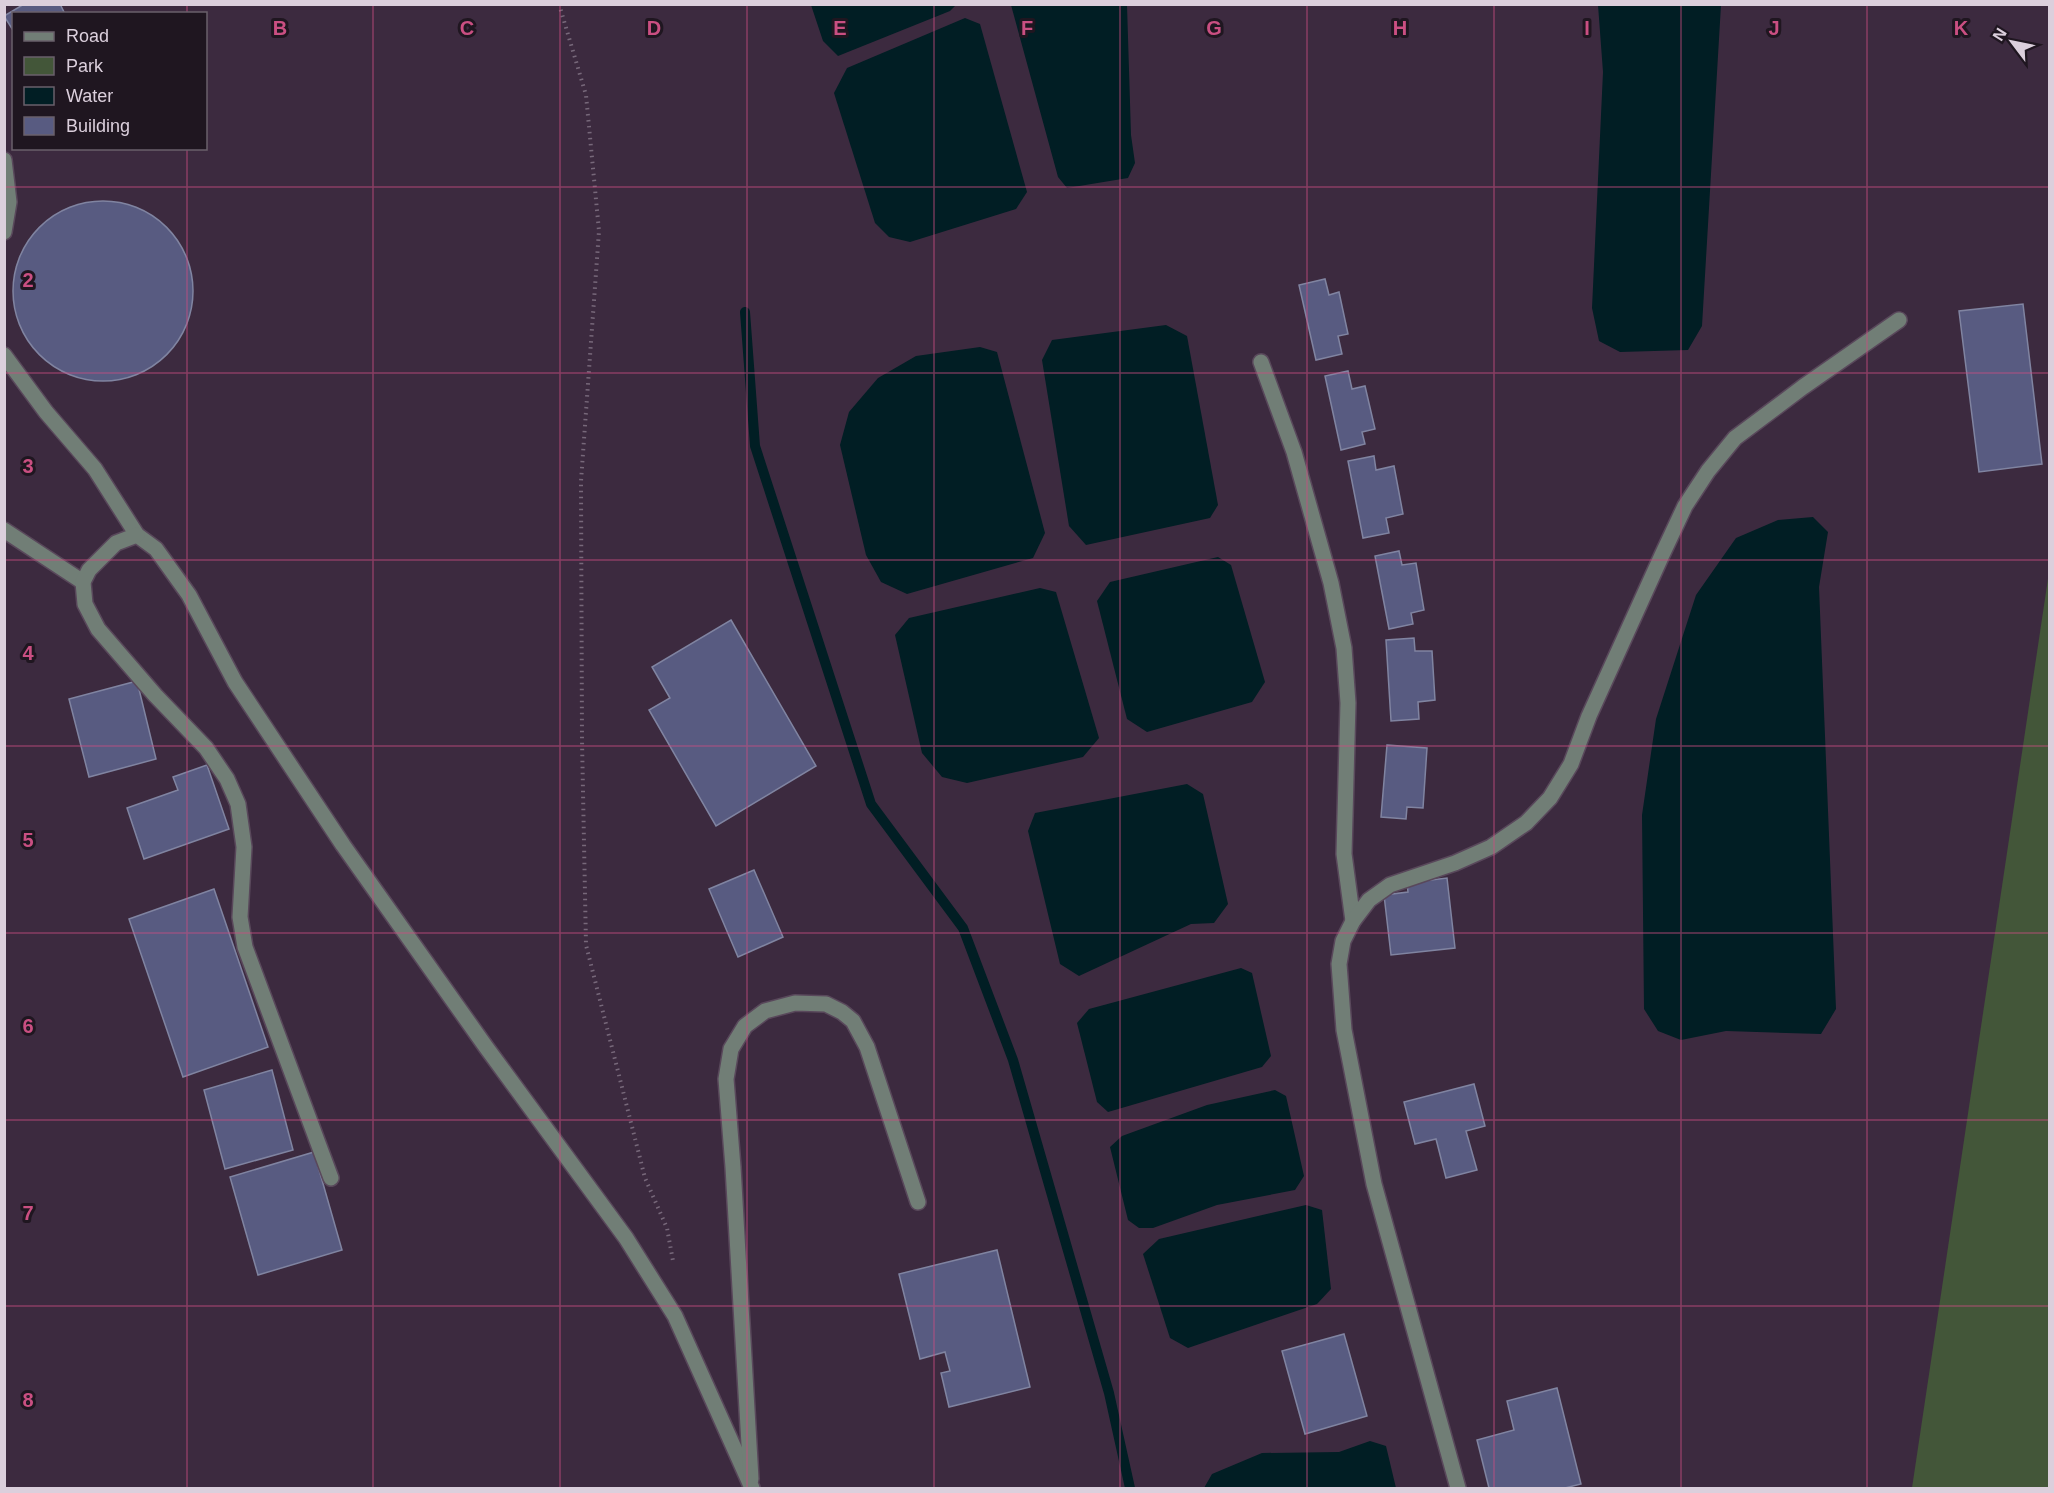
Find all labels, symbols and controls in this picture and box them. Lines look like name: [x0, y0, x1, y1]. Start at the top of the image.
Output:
legend: [12, 12, 207, 150]
north arrow: [1982, 12, 2042, 72]
text: B: [273, 17, 287, 39]
text: C: [460, 17, 474, 39]
text: D: [647, 17, 661, 39]
text: E: [833, 17, 847, 39]
text: F: [1021, 17, 1033, 39]
text: G: [1206, 17, 1222, 39]
text: H: [1393, 17, 1407, 39]
text: I: [1584, 17, 1590, 39]
text: J: [1768, 17, 1780, 39]
text: K: [1954, 17, 1969, 39]
text: N: [1989, 25, 2010, 44]
text: Road: [66, 26, 109, 46]
text: Park: [66, 56, 104, 76]
text: Water: [66, 86, 113, 106]
text: Building: [66, 116, 130, 136]
text: 2: [22, 269, 34, 291]
text: 3: [22, 455, 34, 477]
text: 4: [22, 642, 34, 664]
text: 5: [22, 829, 34, 851]
text: 6: [22, 1015, 34, 1037]
text: 7: [22, 1202, 34, 1224]
text: 8: [22, 1389, 34, 1411]

